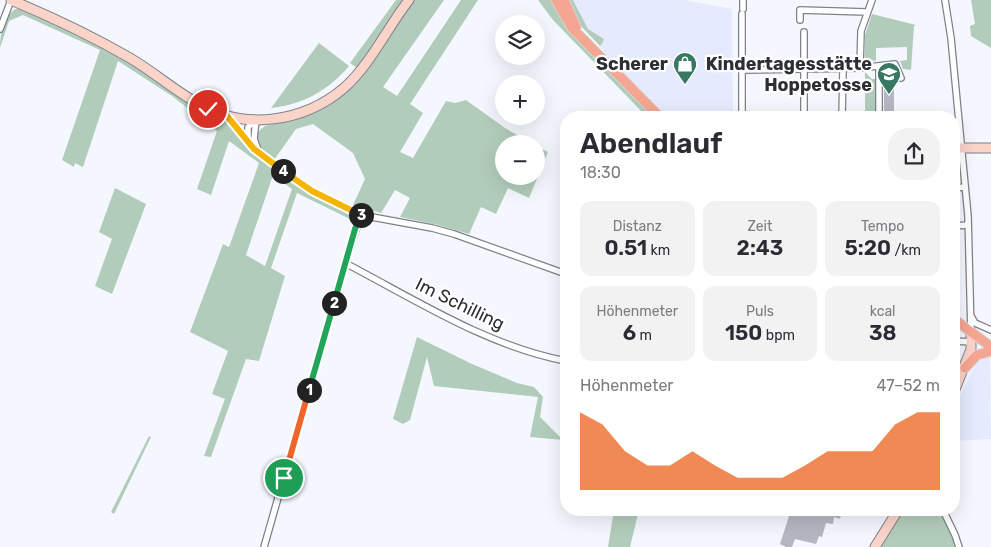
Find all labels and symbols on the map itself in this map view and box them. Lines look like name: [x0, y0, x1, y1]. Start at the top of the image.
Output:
shop icon: Scherer: [672, 51, 698, 85]
place label: Scherer: [596, 53, 668, 75]
place label: Kindertagesstätte Hoppetosse: [706, 53, 872, 96]
school or university icon: Kindertagesstätte Hoppetosse: [876, 61, 902, 95]
pin: [187, 88, 229, 130]
pin: 4: [270, 158, 296, 184]
pin: 3: [348, 202, 374, 228]
street label: Im Schilling: [412, 273, 508, 335]
pin: 2: [322, 290, 346, 316]
pin: 1: [296, 378, 322, 402]
pin: [263, 457, 305, 499]

